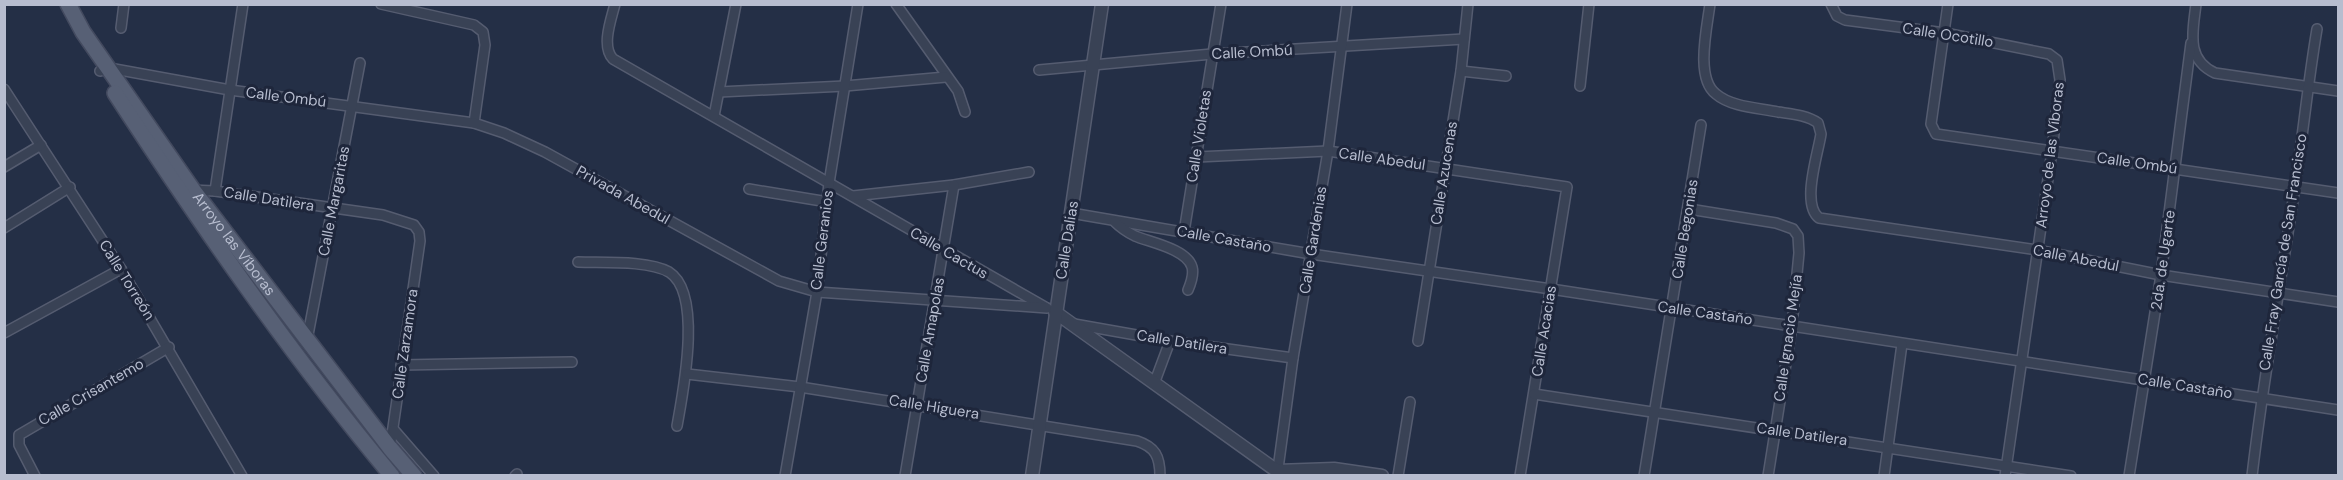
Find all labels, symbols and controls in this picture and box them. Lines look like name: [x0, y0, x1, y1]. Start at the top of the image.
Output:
street label: Calle Ocotillo: [1901, 18, 1995, 52]
street label: Calle Ombú: [1211, 40, 1293, 64]
street label: Arroyo de las Víboras: [2031, 81, 2069, 229]
street label: Calle Ombú: [245, 82, 327, 112]
street label: Calle Violetas: [1182, 88, 1216, 184]
street label: Calle Azucenas: [1426, 120, 1462, 226]
street label: Calle Fray García de San Francisco: [2254, 132, 2312, 372]
street label: Calle Abedul: [1337, 143, 1427, 175]
street label: Calle Margaritas: [314, 144, 354, 258]
street label: Calle Ombú: [2095, 147, 2179, 179]
street label: Privada Abedul: [573, 161, 673, 229]
street label: Calle Begonias: [1667, 178, 1703, 280]
street label: Calle Datilera: [222, 182, 316, 216]
street label: Calle Gardenias: [1295, 185, 1331, 295]
street label: Arroyo las Víboras: [188, 188, 280, 300]
street label: Calle Geranios: [806, 189, 838, 291]
street label: Calle Dalias: [1051, 199, 1083, 281]
street label: 2da. de Ugarte: [2146, 209, 2180, 311]
street label: Calle Castaño: [1175, 221, 1273, 257]
street label: Calle Cactus: [906, 222, 992, 284]
street label: Calle Torreón: [94, 236, 160, 324]
street label: Calle Abedul: [2031, 240, 2121, 276]
street label: Calle Ignacio Mejía: [1769, 273, 1807, 403]
street label: Calle Amapolas: [911, 276, 949, 384]
street label: Calle Acacias: [1527, 284, 1561, 378]
street label: Calle Zarzamora: [387, 288, 423, 400]
street label: Calle Castaño: [1656, 296, 1754, 330]
street label: Calle Datilera: [1135, 325, 1229, 359]
street label: Calle Crisantemo: [35, 354, 148, 430]
street label: Calle Castaño: [2136, 369, 2234, 403]
street label: Calle Higuera: [887, 390, 981, 424]
street label: Calle Datilera: [1755, 418, 1849, 450]

